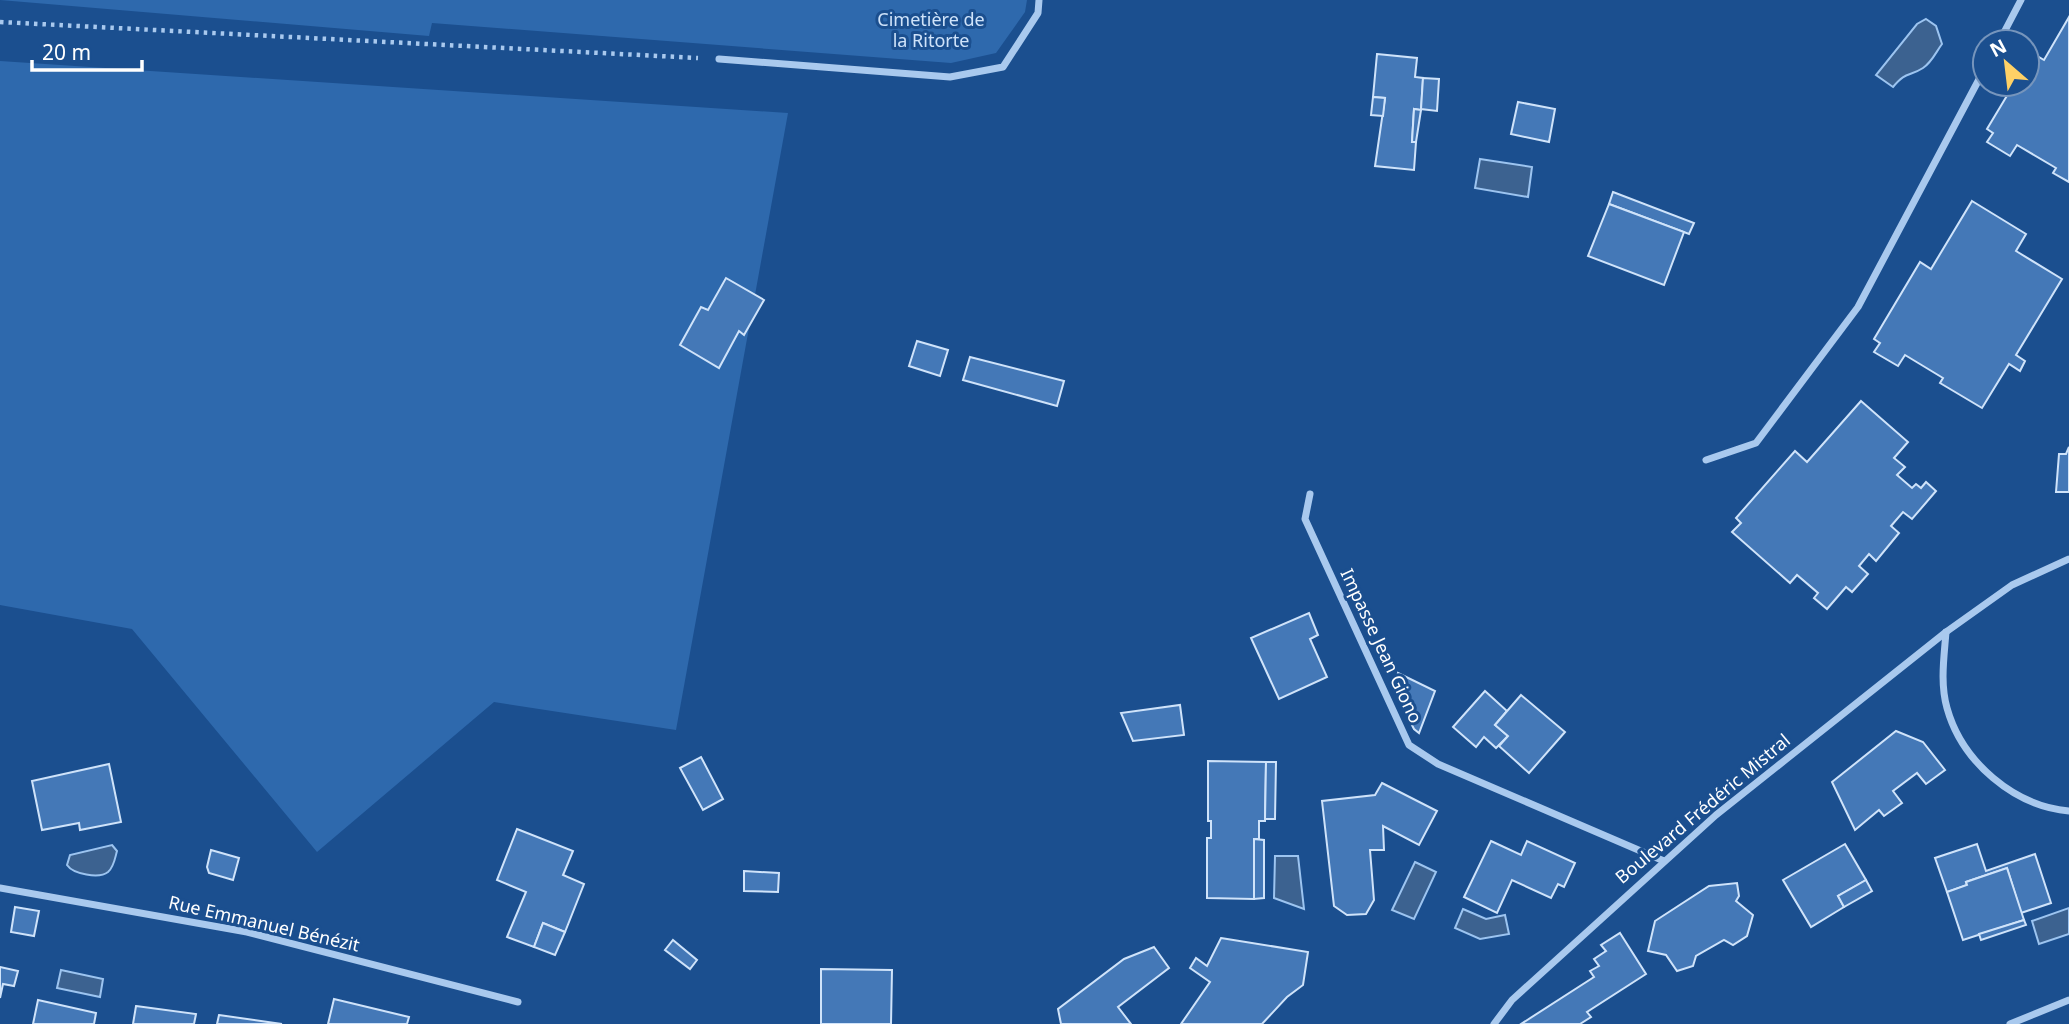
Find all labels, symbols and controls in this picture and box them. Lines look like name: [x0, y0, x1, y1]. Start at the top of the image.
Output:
park label: Cimetière de la Ritorte: [877, 7, 985, 52]
scale bar: [32, 28, 142, 72]
north arrow: [1971, 28, 2041, 98]
text: N: [1985, 33, 2011, 63]
text: 20 m: [42, 38, 91, 66]
street label: Impasse Jean Giono: [1336, 564, 1428, 727]
street label: Boulevard Frédéric Mistral: [1610, 728, 1795, 889]
street label: Rue Emmanuel Bénézit: [166, 889, 363, 957]

